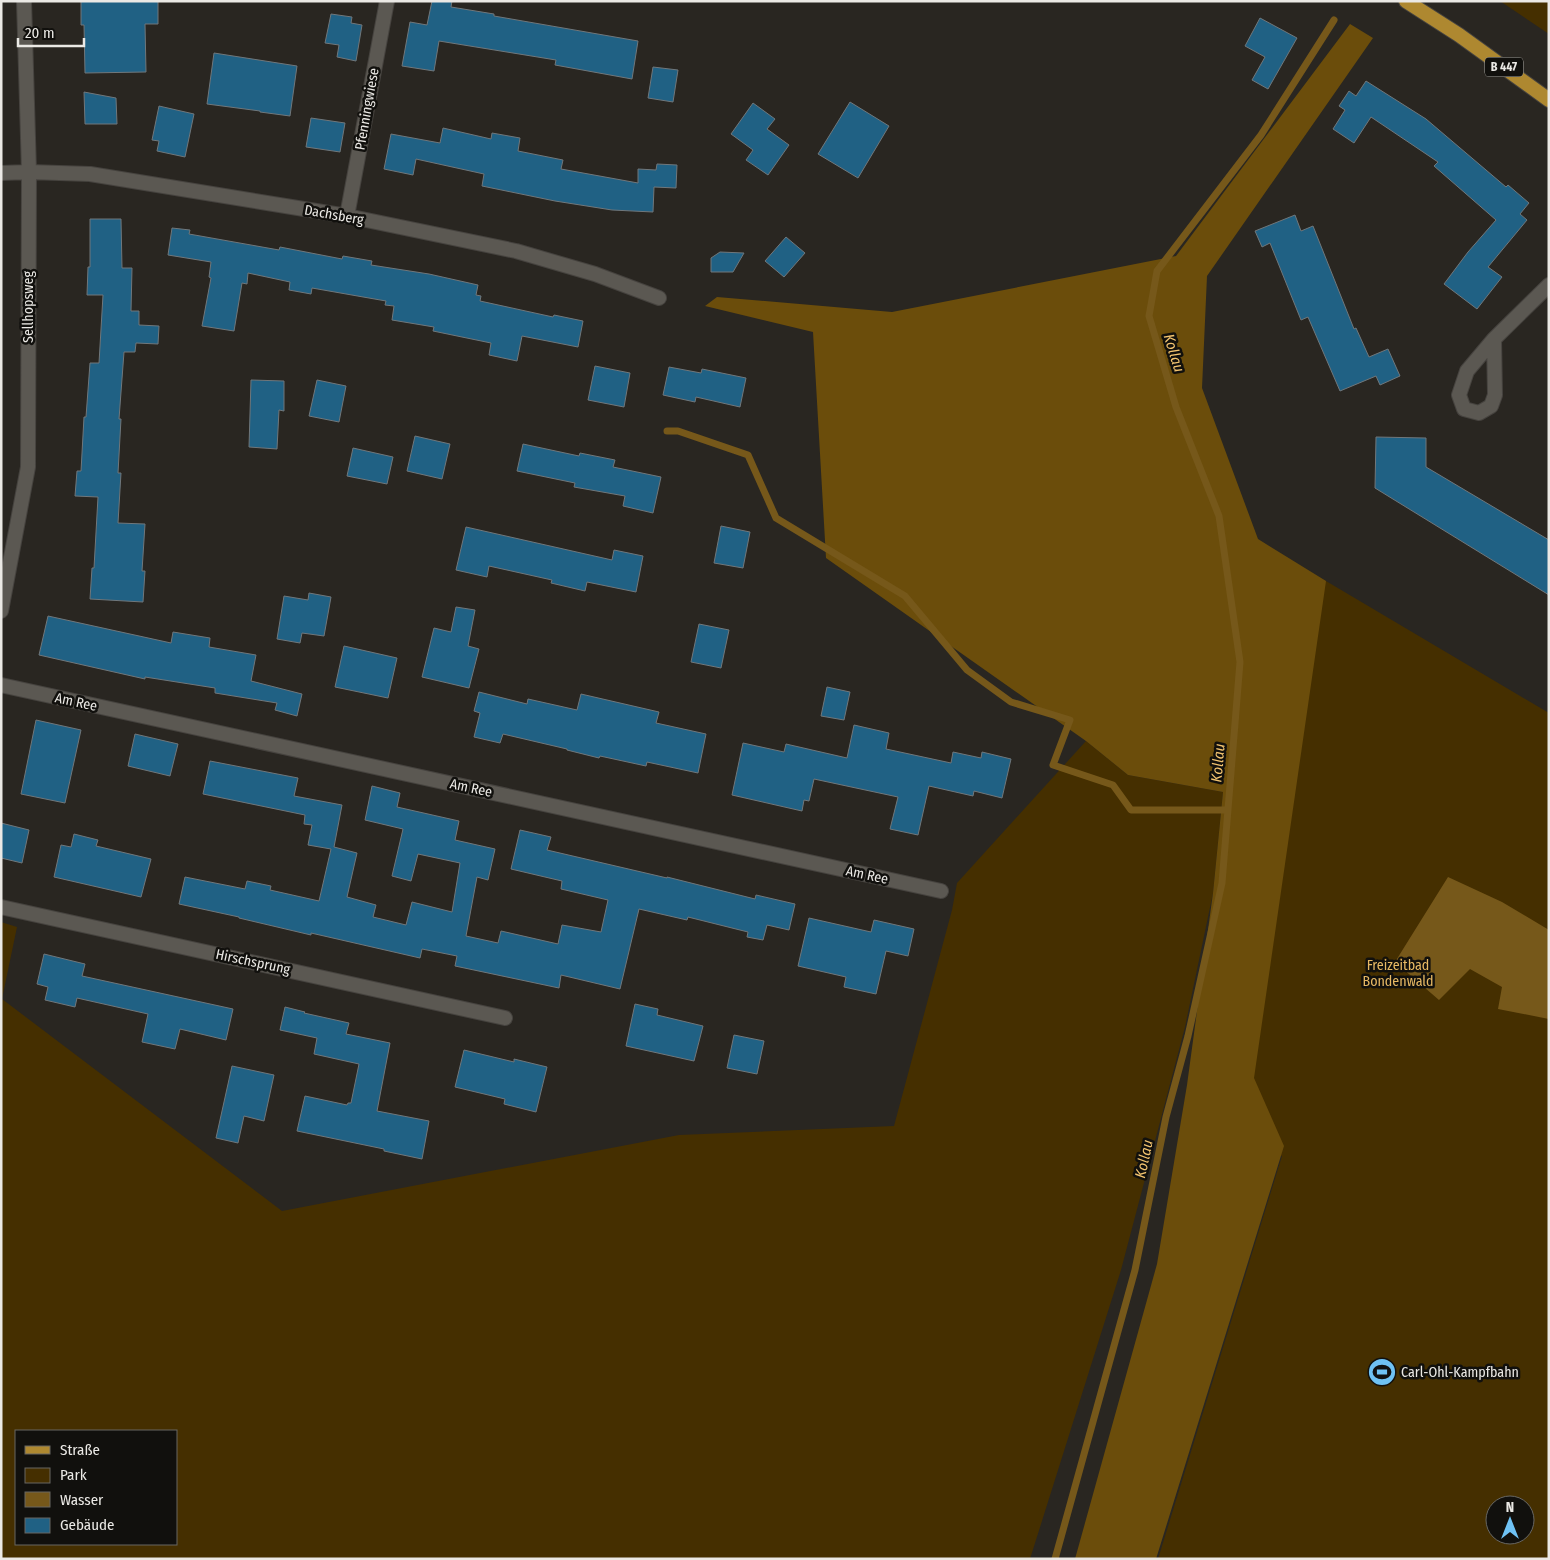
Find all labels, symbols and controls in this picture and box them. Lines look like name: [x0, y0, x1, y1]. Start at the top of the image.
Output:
scale bar: [18, 15, 84, 47]
text: 20 m: [25, 24, 55, 42]
road number: B 447: [1485, 58, 1523, 76]
street label: Pfenningwiese: [351, 67, 383, 151]
street label: Dachsberg: [303, 201, 365, 229]
street label: Sellhopsweg: [20, 271, 37, 343]
water label: Kollau: [1160, 332, 1188, 374]
street label: Am Ree: [53, 689, 99, 715]
water label: Kollau: [1207, 743, 1229, 783]
street label: Am Ree: [448, 775, 494, 801]
street label: Am Ree: [844, 862, 890, 888]
street label: Hirschsprung: [214, 946, 292, 978]
park label: Freizeitbad Bondenwald: [1362, 957, 1434, 990]
water label: Kollau: [1131, 1138, 1157, 1180]
sports icon: Carl-Ohl-Kampfbahn: [1367, 1357, 1397, 1387]
place label: Carl-Ohl-Kampfbahn: [1401, 1364, 1519, 1381]
legend: [15, 1430, 178, 1545]
text: Straße: [60, 1441, 100, 1459]
text: Park: [60, 1466, 87, 1484]
text: Wasser: [60, 1491, 104, 1509]
north arrow: [1485, 1495, 1535, 1545]
text: N: [1506, 1499, 1514, 1516]
text: Gebäude: [60, 1516, 115, 1534]

